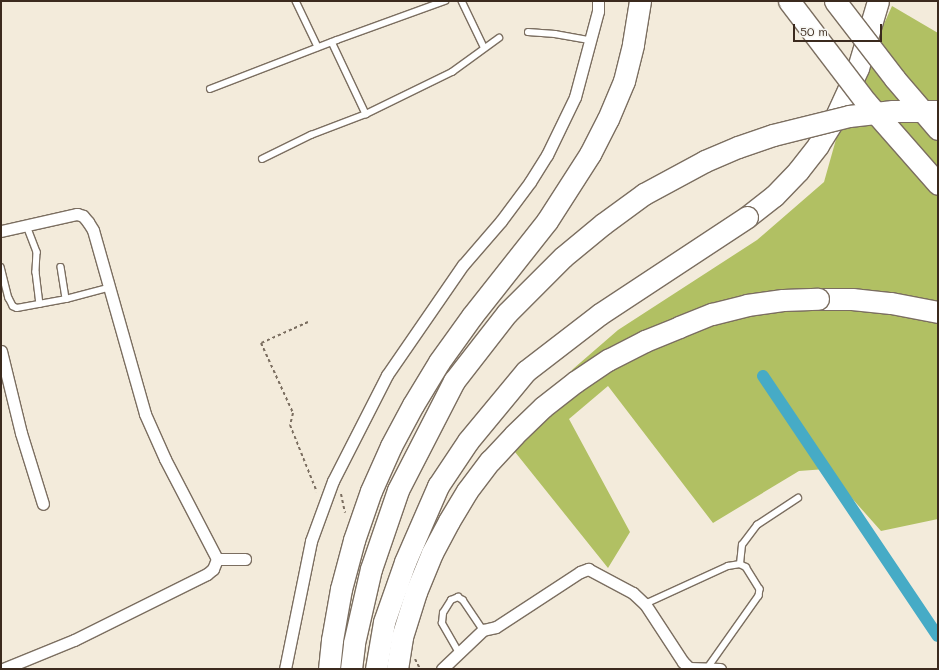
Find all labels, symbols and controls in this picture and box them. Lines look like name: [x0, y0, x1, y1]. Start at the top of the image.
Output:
scale bar: [795, 16, 884, 42]
text: 50 m: [800, 23, 828, 39]

